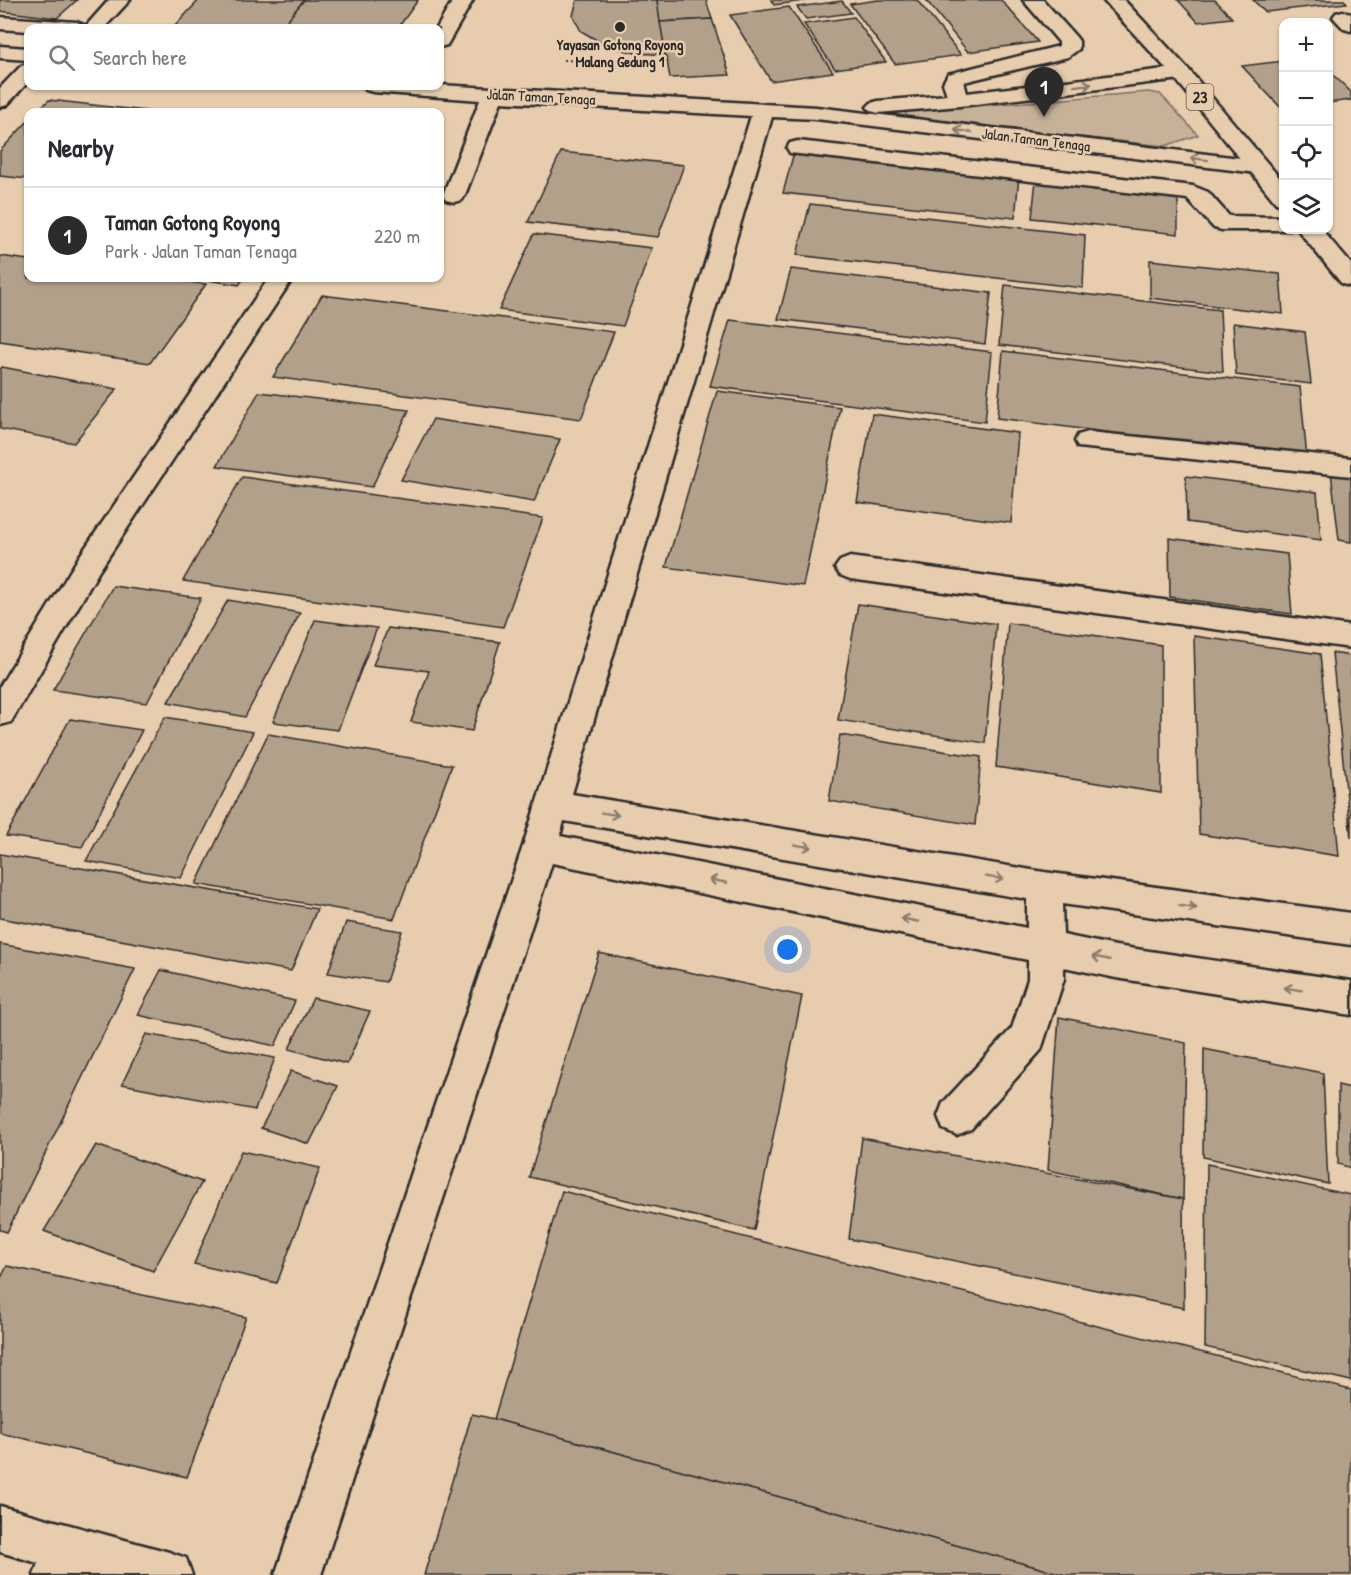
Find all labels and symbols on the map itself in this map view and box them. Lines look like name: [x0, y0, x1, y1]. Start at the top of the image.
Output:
marker: Yayasan Gotong Royong Malang Gedung 1: [613, 20, 627, 34]
place label: Yayasan Gotong Royong Malang Gedung 1: [557, 34, 684, 73]
pin: 1: [1024, 68, 1064, 117]
one-way arrow: [1073, 79, 1093, 90]
street label: Jalan Taman Tenaga: [486, 83, 596, 110]
road number: 23: [1186, 84, 1214, 110]
street label: Jalan Taman Tenaga: [981, 122, 1092, 157]
one-way arrow: [954, 126, 974, 137]
one-way arrow: [1189, 153, 1209, 164]
one-way arrow: [600, 809, 620, 820]
one-way arrow: [792, 841, 812, 852]
one-way arrow: [985, 873, 1004, 884]
one-way arrow: [709, 875, 729, 886]
one-way arrow: [1178, 901, 1197, 912]
one-way arrow: [900, 914, 920, 925]
your location: [773, 935, 802, 964]
one-way arrow: [1091, 952, 1110, 964]
one-way arrow: [1284, 983, 1304, 994]

